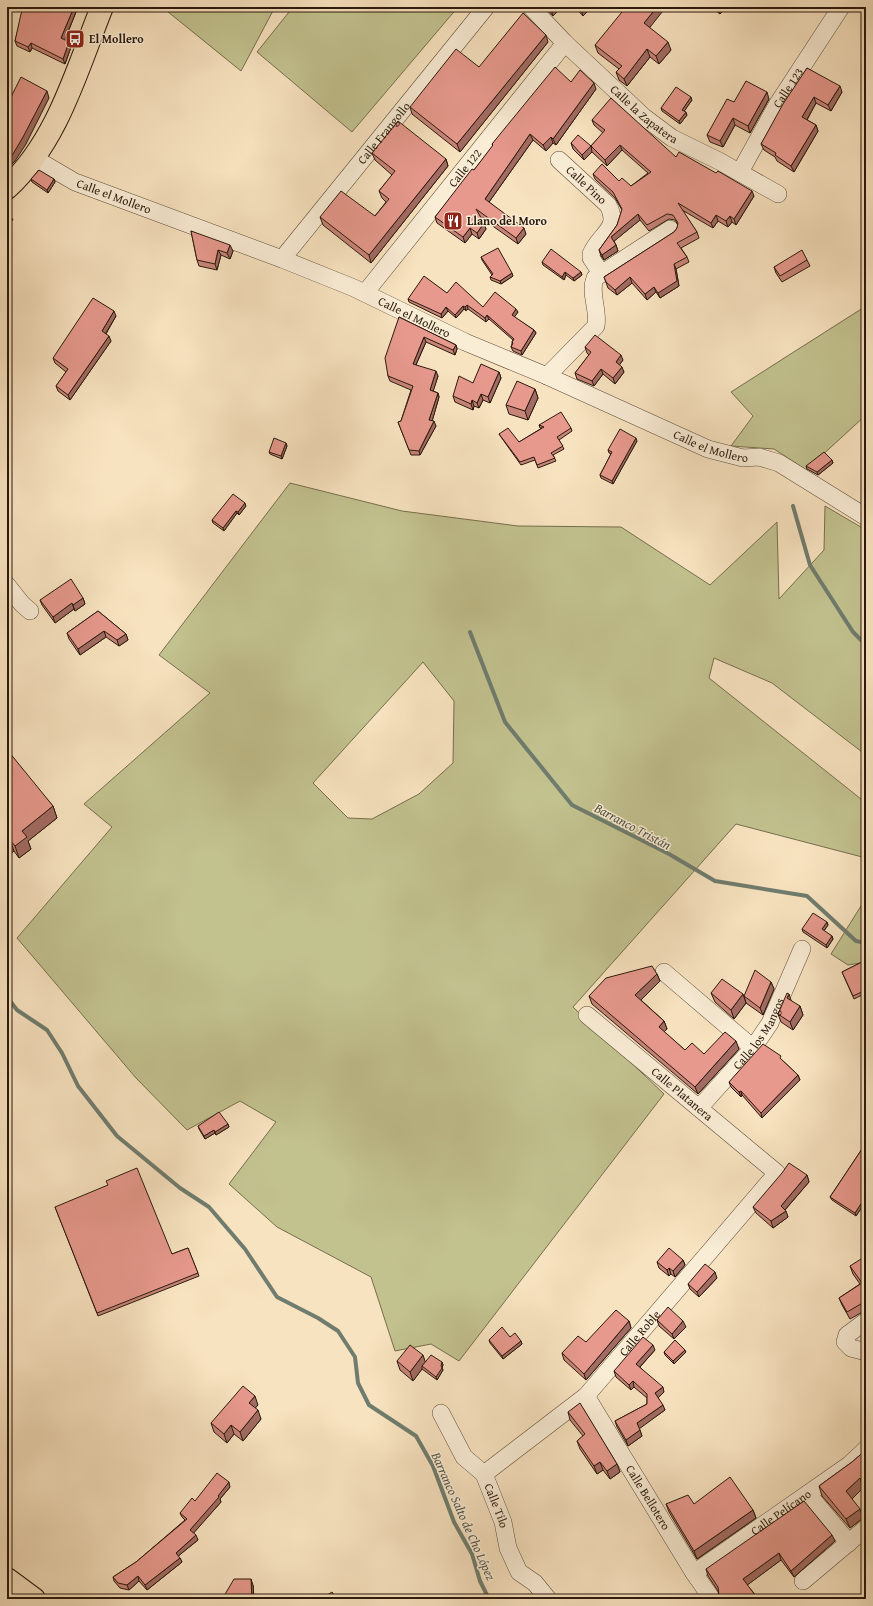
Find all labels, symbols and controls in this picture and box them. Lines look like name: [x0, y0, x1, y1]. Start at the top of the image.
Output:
bus stop icon: El Mollero: [64, 28, 86, 50]
place label: El Mollero: [89, 30, 144, 47]
street label: Calle 123: [768, 64, 807, 111]
street label: Calle la Zapatera: [607, 81, 681, 148]
street label: Calle Frangollo: [353, 98, 414, 167]
street label: Calle 122: [444, 145, 485, 190]
street label: Calle Pino: [562, 162, 611, 208]
street label: Calle el Mollero: [74, 174, 154, 218]
restaurant icon: Llano del Moro: [442, 210, 464, 232]
place label: Llano del Moro: [467, 212, 547, 229]
street label: Calle el Mollero: [376, 292, 453, 342]
street label: Calle el Mollero: [671, 426, 748, 466]
water label: Barranco Tristán: [590, 798, 675, 855]
street label: Calle los Mangos: [729, 995, 788, 1073]
street label: Calle Platanera: [648, 1063, 717, 1125]
street label: Calle Roble: [615, 1306, 664, 1360]
water label: Barranco Salto de Cho López: [426, 1448, 500, 1583]
street label: Calle Bellotero: [622, 1462, 675, 1533]
street label: Calle Tilo: [480, 1481, 513, 1529]
street label: Calle Pelícano: [747, 1485, 814, 1539]

